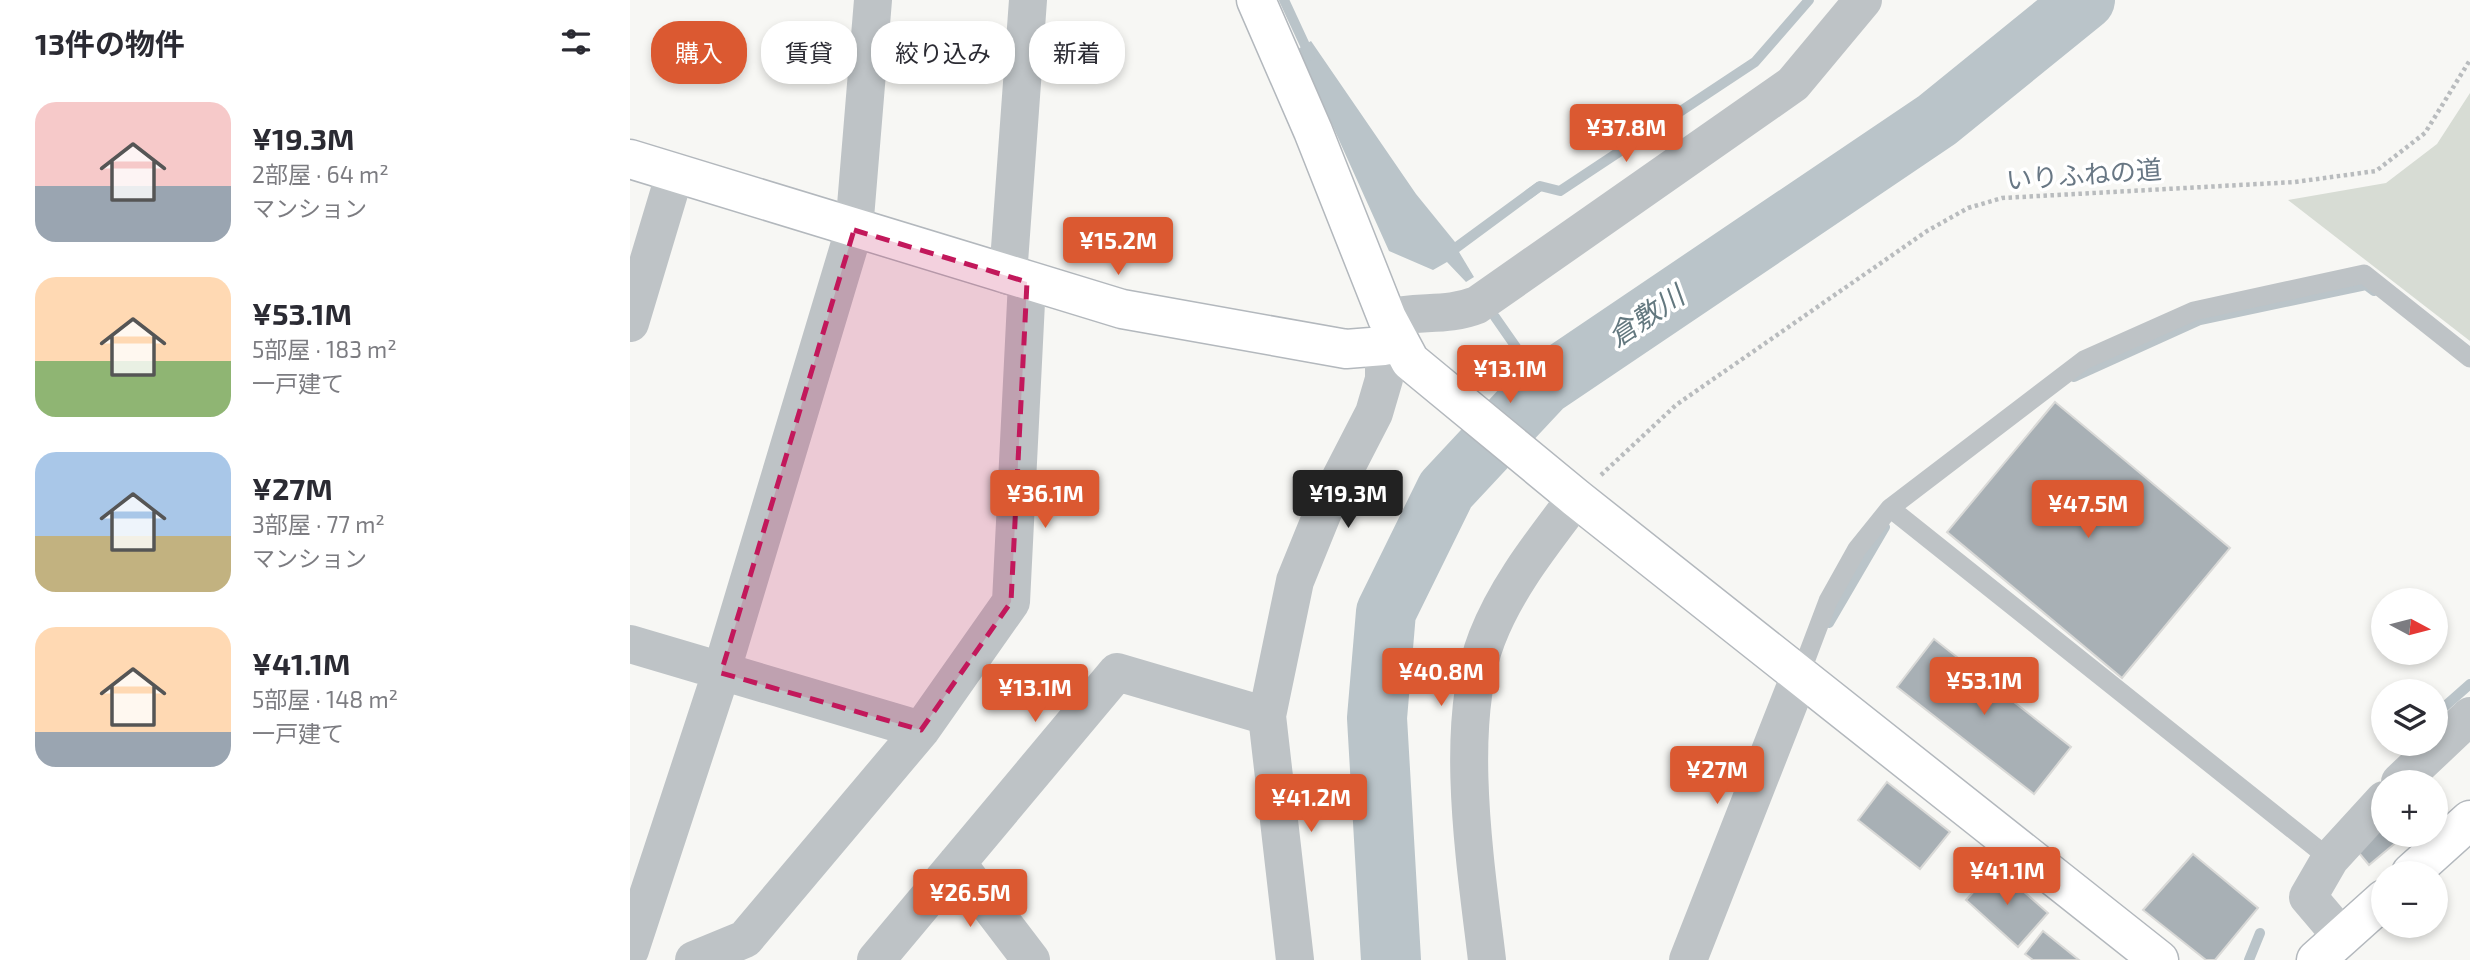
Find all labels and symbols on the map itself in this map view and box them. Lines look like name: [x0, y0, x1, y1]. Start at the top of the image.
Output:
pin: ¥37.8M: [1569, 104, 1683, 164]
street label: いりふねの道: [2005, 153, 2163, 194]
pin: ¥15.2M: [1061, 218, 1175, 277]
water label: 倉敷川: [1601, 276, 1692, 353]
pin: ¥13.1M: [1453, 346, 1567, 405]
pin: ¥36.1M: [988, 470, 1102, 530]
pin: ¥19.3M: [1291, 470, 1405, 530]
pin: ¥47.5M: [2031, 480, 2145, 540]
north arrow: [2371, 588, 2448, 665]
pin: ¥40.8M: [1384, 648, 1498, 708]
pin: ¥53.1M: [1927, 658, 2041, 717]
pin: ¥13.1M: [978, 664, 1092, 724]
pin: ¥27M: [1676, 746, 1758, 806]
pin: ¥41.2M: [1254, 774, 1368, 834]
pin: ¥41.1M: [1950, 848, 2064, 907]
pin: ¥26.5M: [913, 870, 1027, 929]

